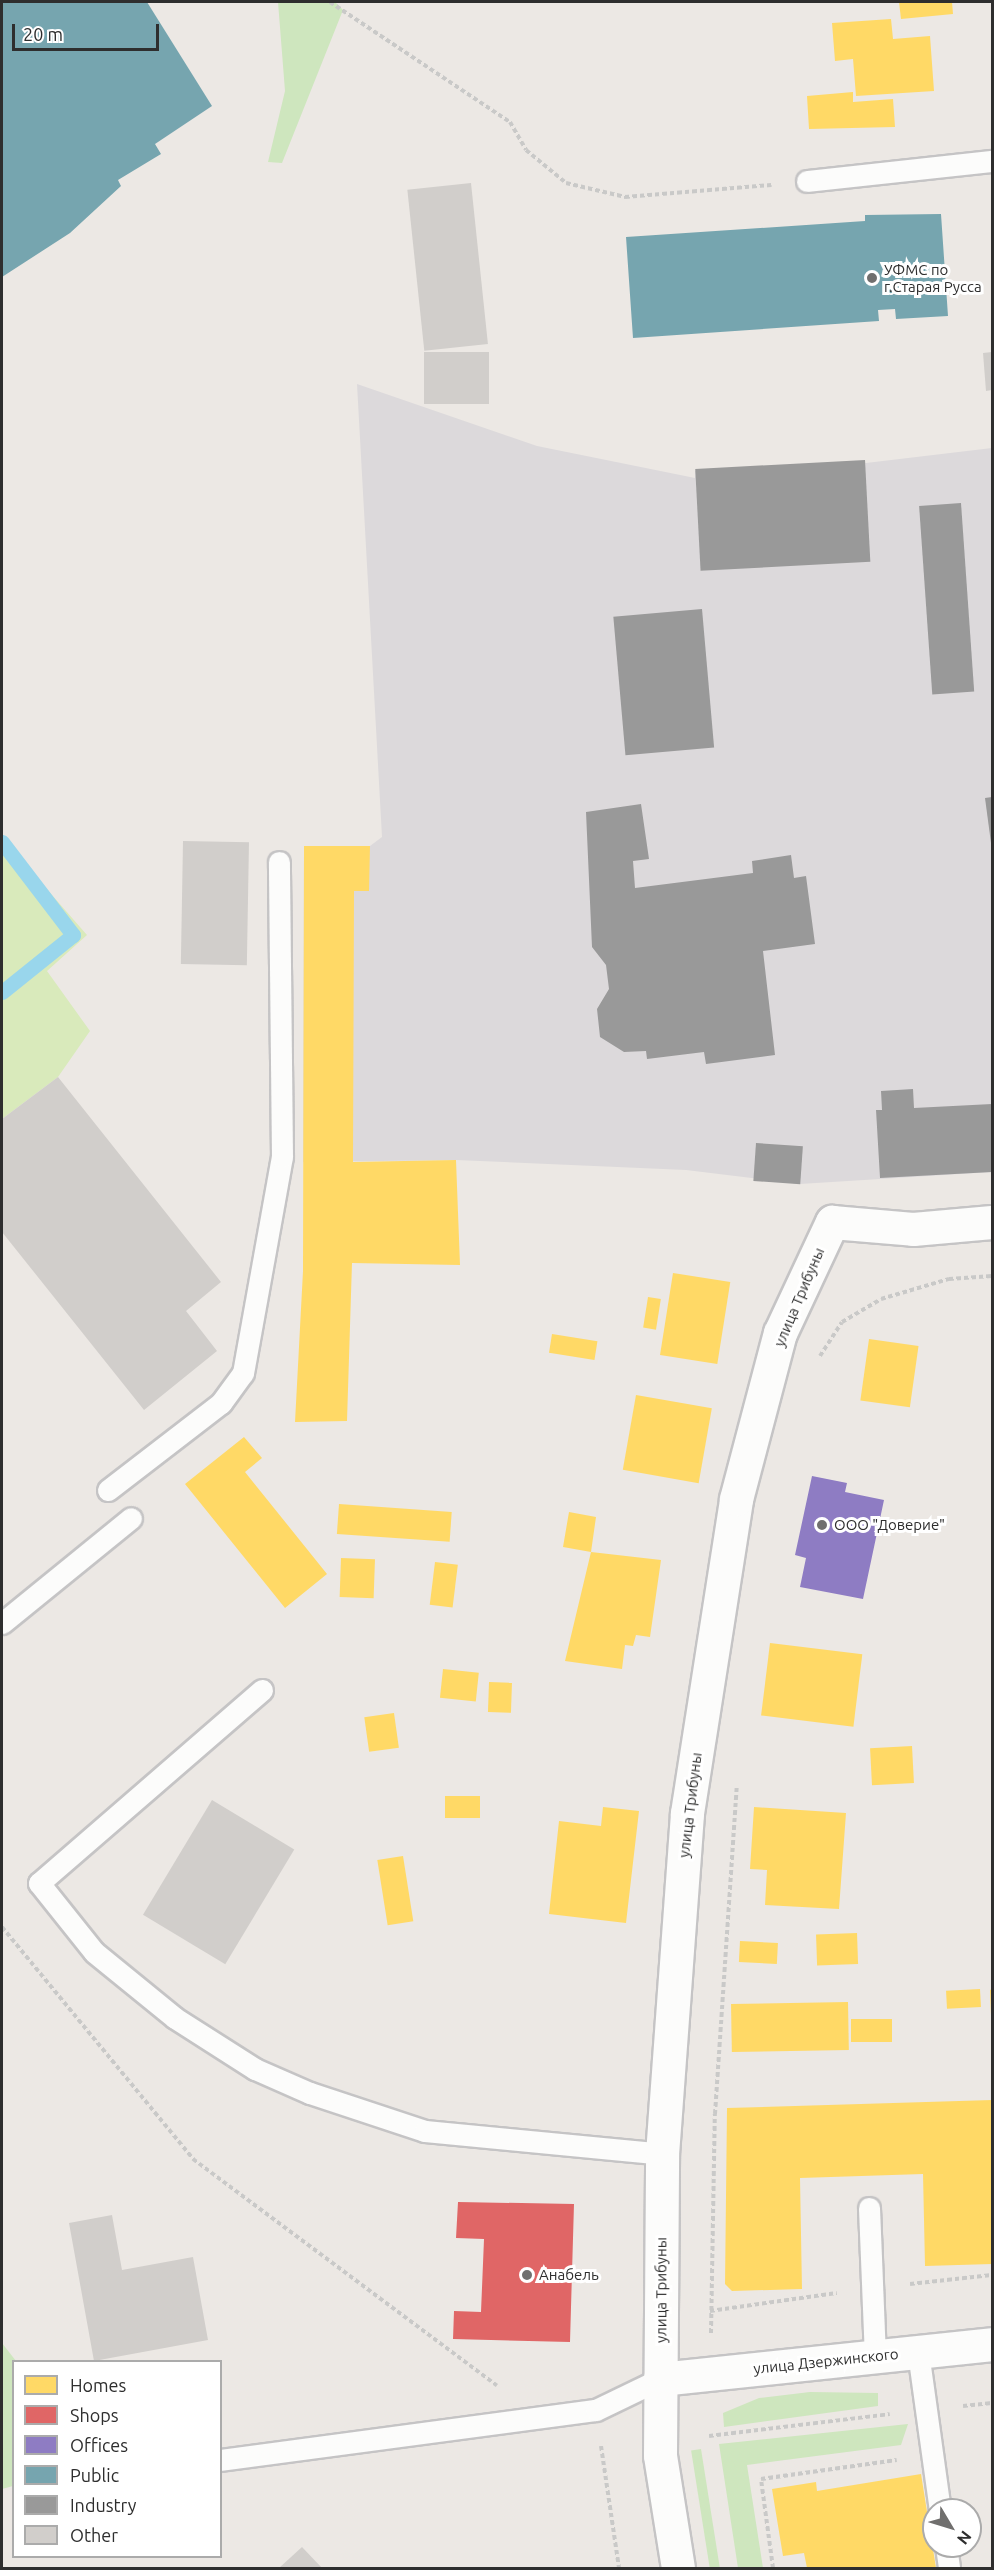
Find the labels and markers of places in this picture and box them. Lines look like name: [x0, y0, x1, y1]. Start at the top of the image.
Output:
place label: УФМС по г.Старая Русса: [884, 260, 982, 295]
marker: УФМС по г.Старая Русса: [865, 271, 879, 285]
place label: ООО "Доверие": [834, 1516, 945, 1534]
marker: ООО "Доверие": [815, 1518, 829, 1532]
place label: Анабель: [539, 2266, 599, 2284]
marker: Анабель: [520, 2268, 534, 2282]

